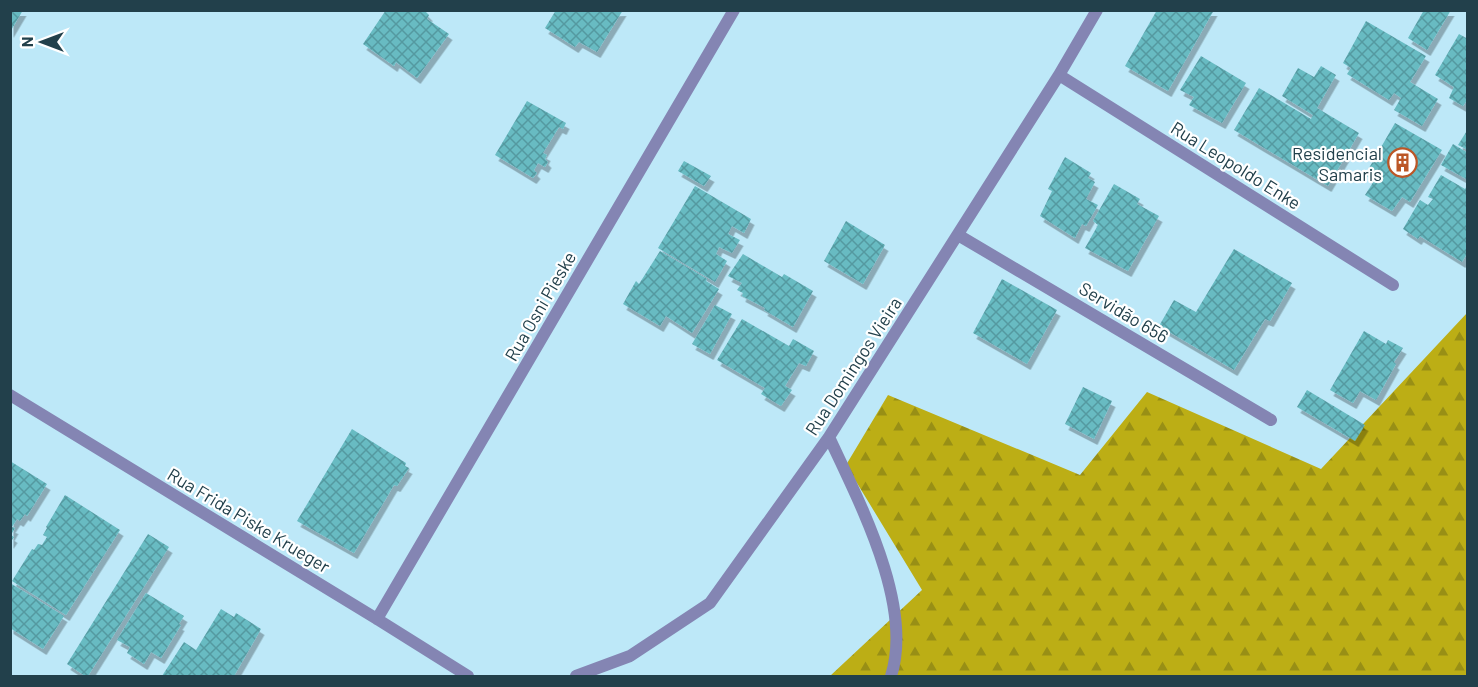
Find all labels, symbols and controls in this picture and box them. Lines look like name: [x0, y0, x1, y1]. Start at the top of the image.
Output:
north arrow: [12, 12, 72, 72]
text: N: [17, 37, 36, 47]
street label: Rua Leopoldo Enke: [1167, 116, 1305, 214]
place label: Residencial Samaris: [1292, 142, 1382, 185]
building icon: Residencial Samaris: [1387, 147, 1419, 179]
street label: Rua Osni Pieske: [500, 247, 580, 365]
street label: Servidão 656: [1075, 277, 1173, 347]
street label: Rua Domingos Vieira: [800, 293, 906, 439]
street label: Rua Frida Piske Krueger: [164, 463, 335, 577]

